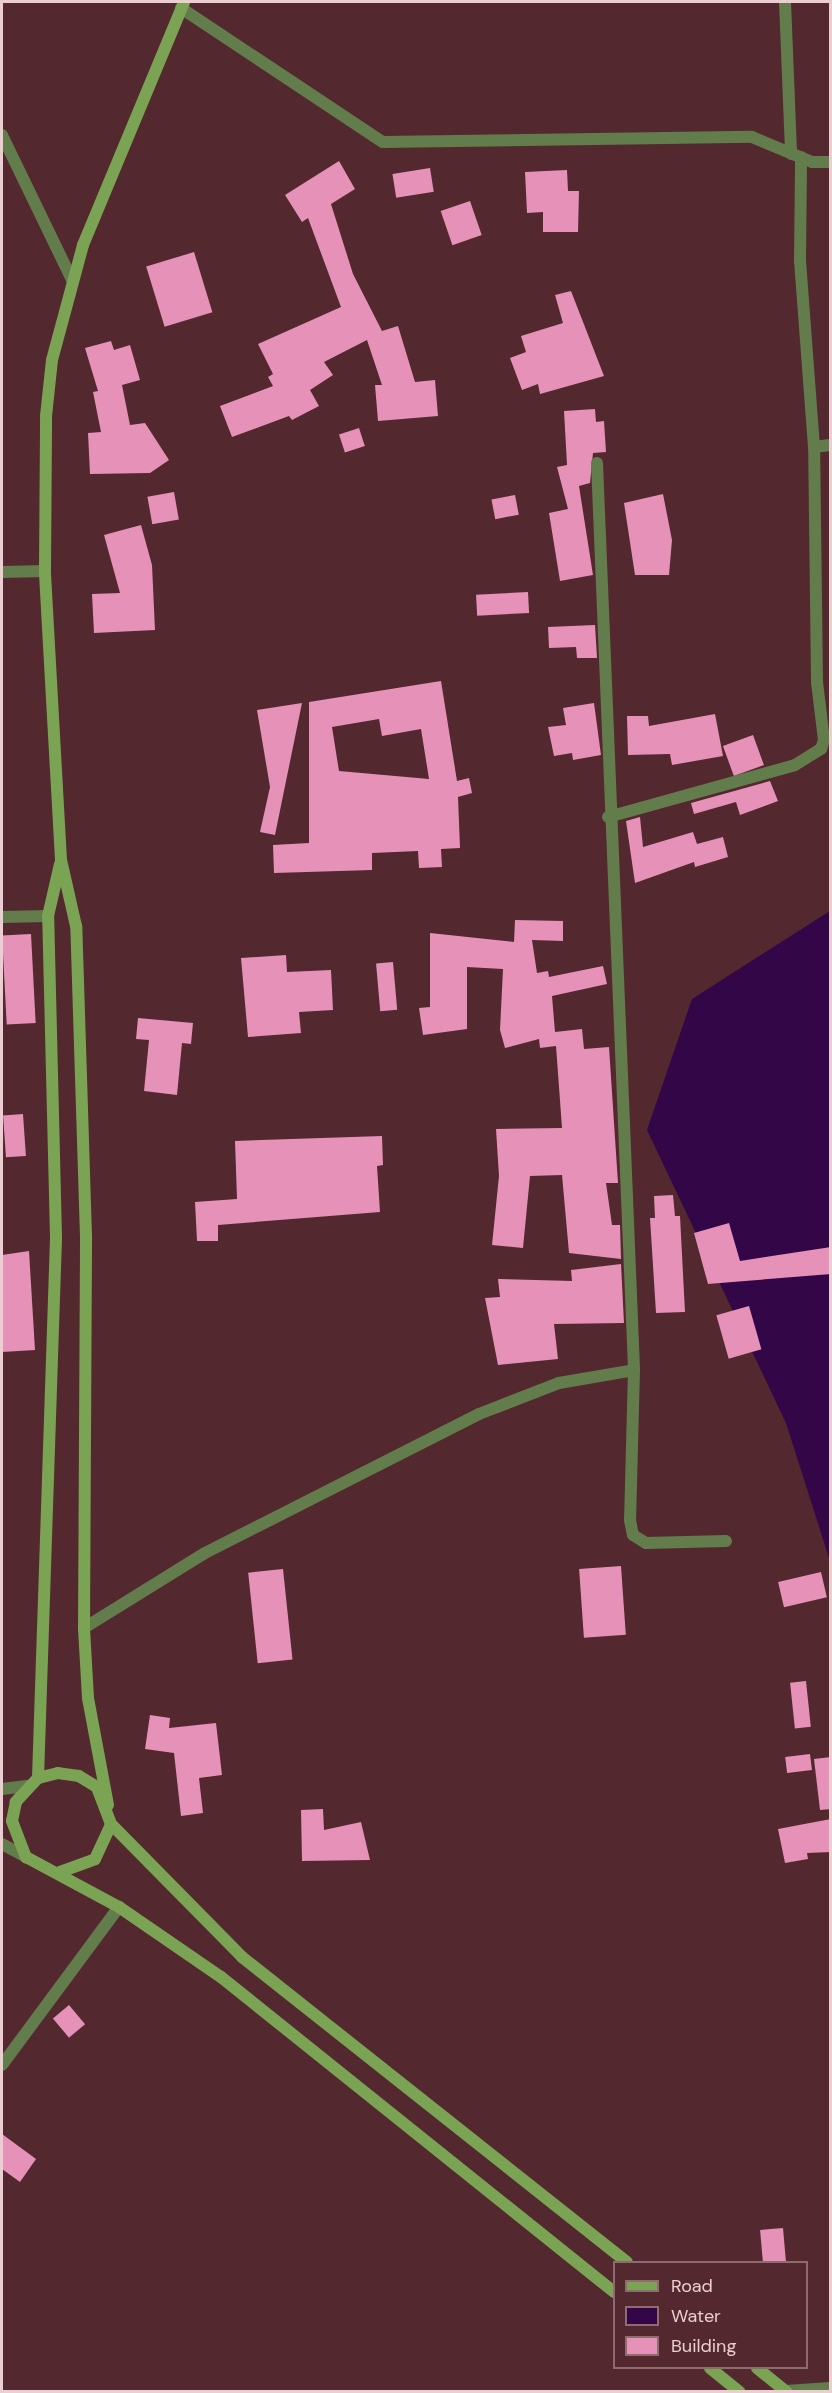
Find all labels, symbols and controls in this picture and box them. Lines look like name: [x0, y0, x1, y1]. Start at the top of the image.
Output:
legend: [613, 2261, 808, 2369]
text: Road: [671, 2274, 713, 2298]
text: Water: [671, 2304, 721, 2328]
text: Building: [671, 2334, 736, 2358]

